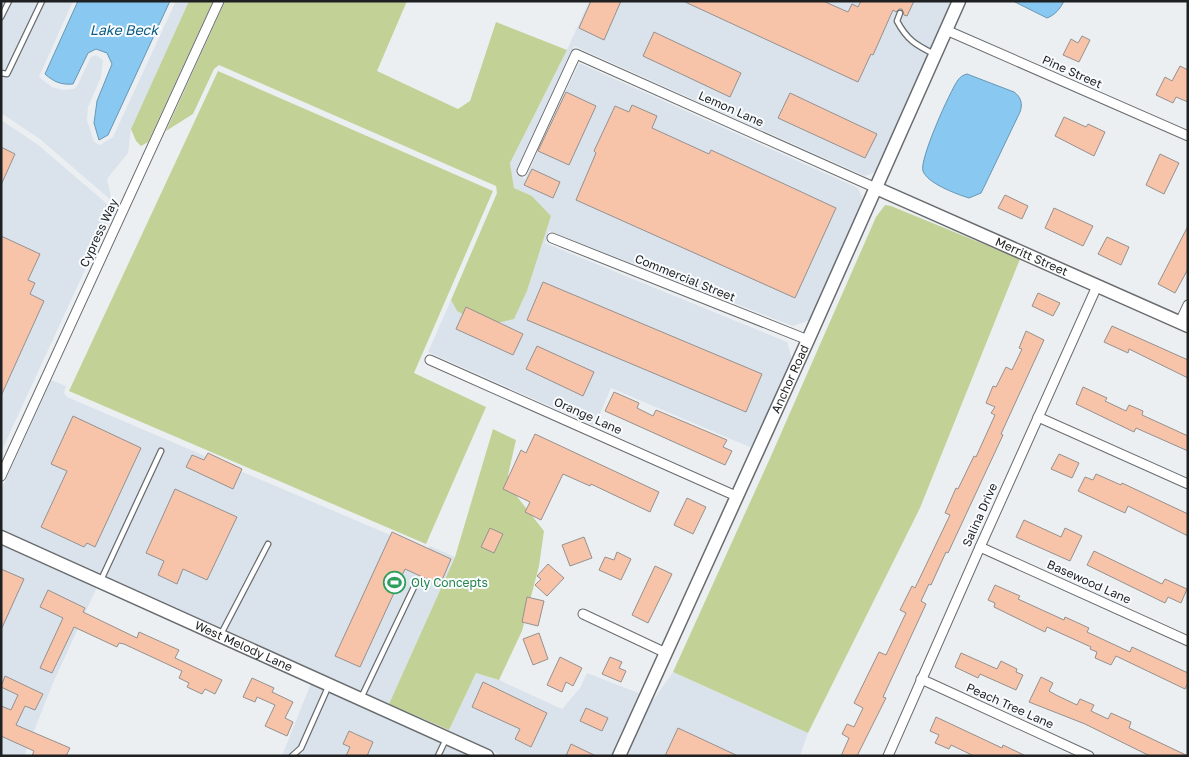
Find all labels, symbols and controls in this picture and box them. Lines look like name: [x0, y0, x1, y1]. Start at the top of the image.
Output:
water label: Lake Beck: [90, 21, 160, 38]
street label: Pine Street: [1040, 52, 1105, 91]
street label: Lemon Lane: [696, 87, 766, 130]
street label: Cypress Way: [76, 196, 121, 269]
street label: Merritt Street: [993, 234, 1071, 279]
street label: Commercial Street: [633, 251, 738, 305]
street label: Anchor Road: [768, 342, 812, 416]
street label: Orange Lane: [552, 394, 625, 437]
street label: Salina Drive: [959, 480, 1000, 549]
street label: Basewood Lane: [1045, 556, 1134, 607]
sports icon: Oly Concepts: [383, 571, 407, 595]
place label: Oly Concepts: [411, 575, 488, 590]
street label: West Melody Lane: [192, 617, 295, 674]
street label: Peach Tree Lane: [964, 680, 1056, 732]

